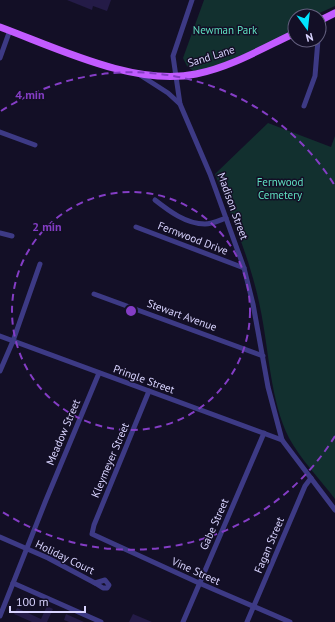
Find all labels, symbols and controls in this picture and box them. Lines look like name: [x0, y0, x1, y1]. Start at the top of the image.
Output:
north arrow: [287, 8, 327, 48]
park label: Newman Park: [193, 23, 258, 37]
text: N: [304, 30, 315, 45]
street label: Sand Lane: [186, 42, 237, 70]
text: 4 min: [15, 87, 45, 102]
street label: Madison Street: [214, 170, 252, 242]
park label: Fernwood Cemetery: [257, 175, 303, 202]
street label: Fernwood Drive: [156, 218, 231, 258]
text: 2 min: [32, 219, 62, 234]
street label: Stewart Avenue: [145, 296, 219, 334]
centre of rings: [124, 304, 138, 318]
street label: Pringle Street: [111, 361, 177, 397]
street label: Meadow Street: [43, 397, 83, 467]
street label: Kleymeyer Street: [88, 420, 132, 500]
street label: Gabe Street: [196, 496, 232, 552]
street label: Fagan Street: [251, 515, 287, 575]
street label: Holiday Court: [33, 537, 97, 577]
street label: Vine Street: [169, 554, 223, 588]
scale bar: [10, 588, 85, 614]
text: 100 m: [16, 594, 49, 609]

